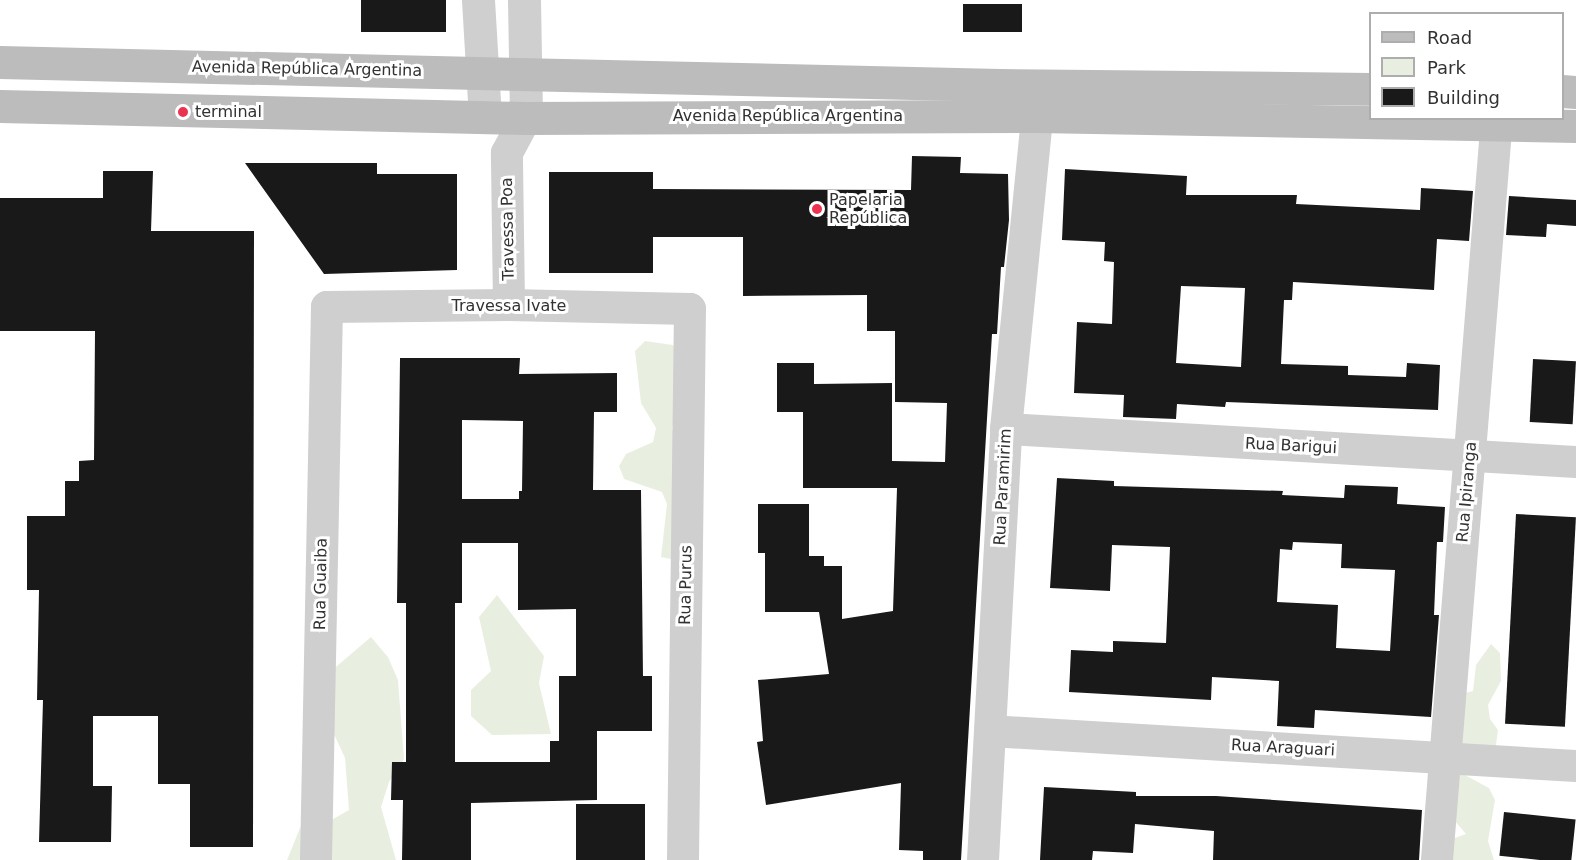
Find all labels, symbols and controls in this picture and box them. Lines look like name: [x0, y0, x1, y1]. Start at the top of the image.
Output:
legend: [1369, 12, 1564, 120]
text: Road: [1427, 27, 1472, 48]
street label: Avenida República Argentina: [192, 57, 422, 81]
text: Park: [1427, 57, 1466, 78]
text: Building: [1427, 87, 1500, 108]
place label: terminal: [195, 102, 262, 122]
marker: terminal: [176, 105, 190, 119]
street label: Avenida República Argentina: [673, 106, 903, 126]
street label: Travessa Poa: [497, 177, 519, 281]
place label: Papelaria República: [829, 190, 907, 228]
marker: Papelaria República: [810, 202, 824, 216]
street label: Travessa Ivate: [452, 296, 566, 316]
street label: Rua Paramirim: [990, 428, 1016, 546]
street label: Rua Barigui: [1245, 434, 1337, 458]
street label: Rua Ipiranga: [1453, 441, 1481, 543]
street label: Rua Guaiba: [311, 538, 331, 630]
street label: Rua Purus: [676, 545, 696, 625]
street label: Rua Araguari: [1231, 736, 1335, 760]

